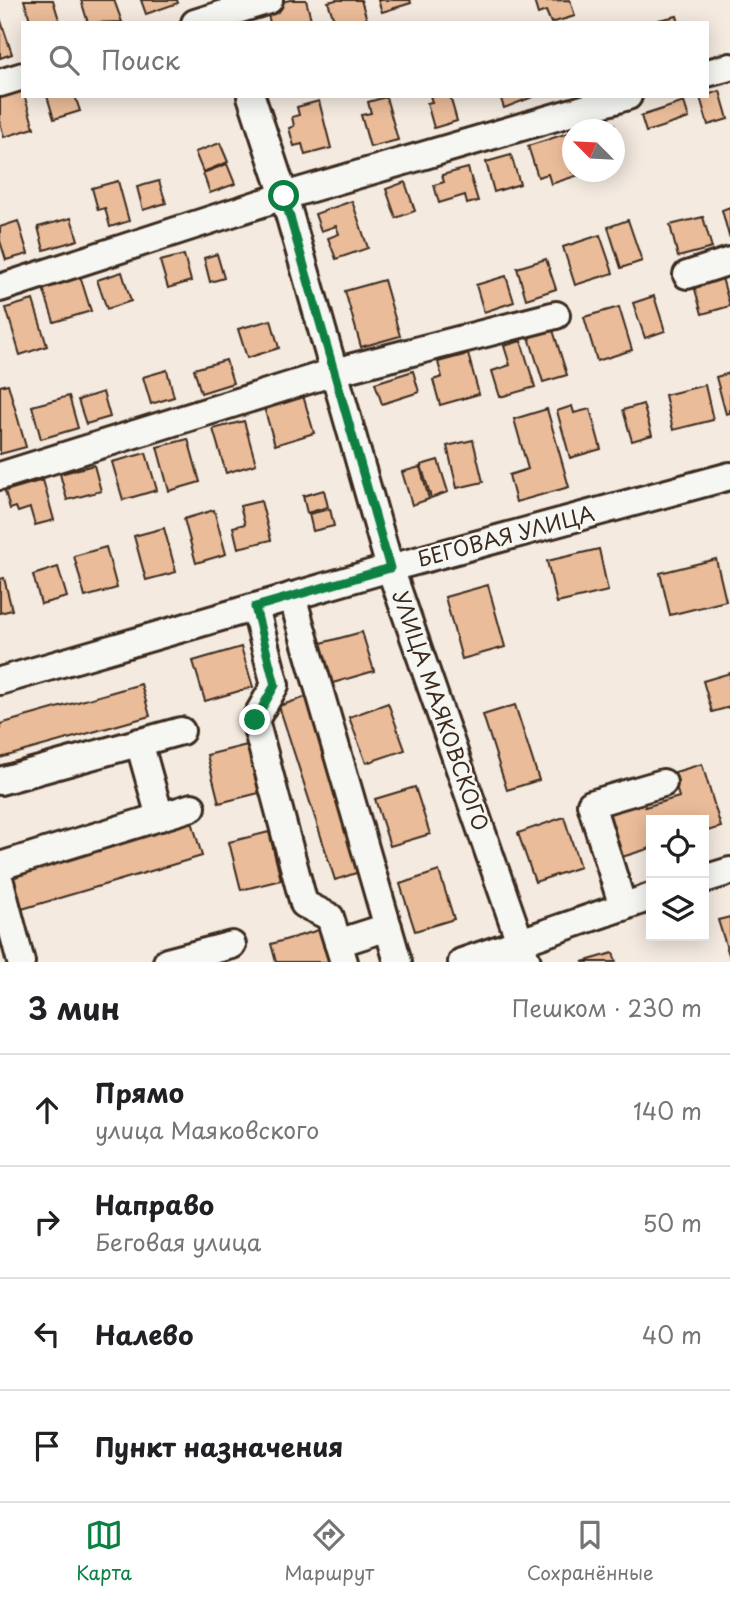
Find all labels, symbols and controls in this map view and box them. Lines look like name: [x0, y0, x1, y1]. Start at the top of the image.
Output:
search box: [21, 21, 709, 98]
text: Поиск: [101, 40, 180, 79]
icon: search: [45, 41, 83, 79]
north arrow: [562, 119, 625, 182]
route start: [268, 180, 299, 211]
street label: БЕГОВАЯ УЛИЦА: [413, 496, 598, 574]
street label: УЛИЦА МАЯКОВСКОГО: [386, 586, 498, 835]
route end: [239, 704, 270, 735]
map controls: [646, 815, 709, 941]
button: locate: [646, 815, 709, 878]
button: layers: [646, 878, 709, 941]
text: 3 мин: [28, 985, 120, 1030]
text: Пешком · 230 m: [512, 990, 702, 1025]
text: Прямо: [95, 1073, 184, 1112]
icon: ahead: [28, 1091, 66, 1129]
text: 140 m: [633, 1093, 702, 1128]
text: улица Маяковского: [95, 1112, 319, 1147]
text: Направо: [95, 1185, 214, 1224]
icon: right: [28, 1203, 66, 1241]
text: 50 m: [642, 1205, 702, 1240]
text: Беговая улица: [95, 1224, 261, 1259]
icon: left: [28, 1315, 66, 1353]
text: Налево: [95, 1315, 193, 1354]
text: 40 m: [642, 1317, 702, 1352]
icon: arrive: [28, 1427, 66, 1465]
text: Пункт назначения: [95, 1427, 343, 1466]
tab: Карта: [76, 1516, 132, 1586]
tab: Маршрут: [284, 1516, 374, 1586]
tab: Сохранённые: [527, 1516, 654, 1586]

